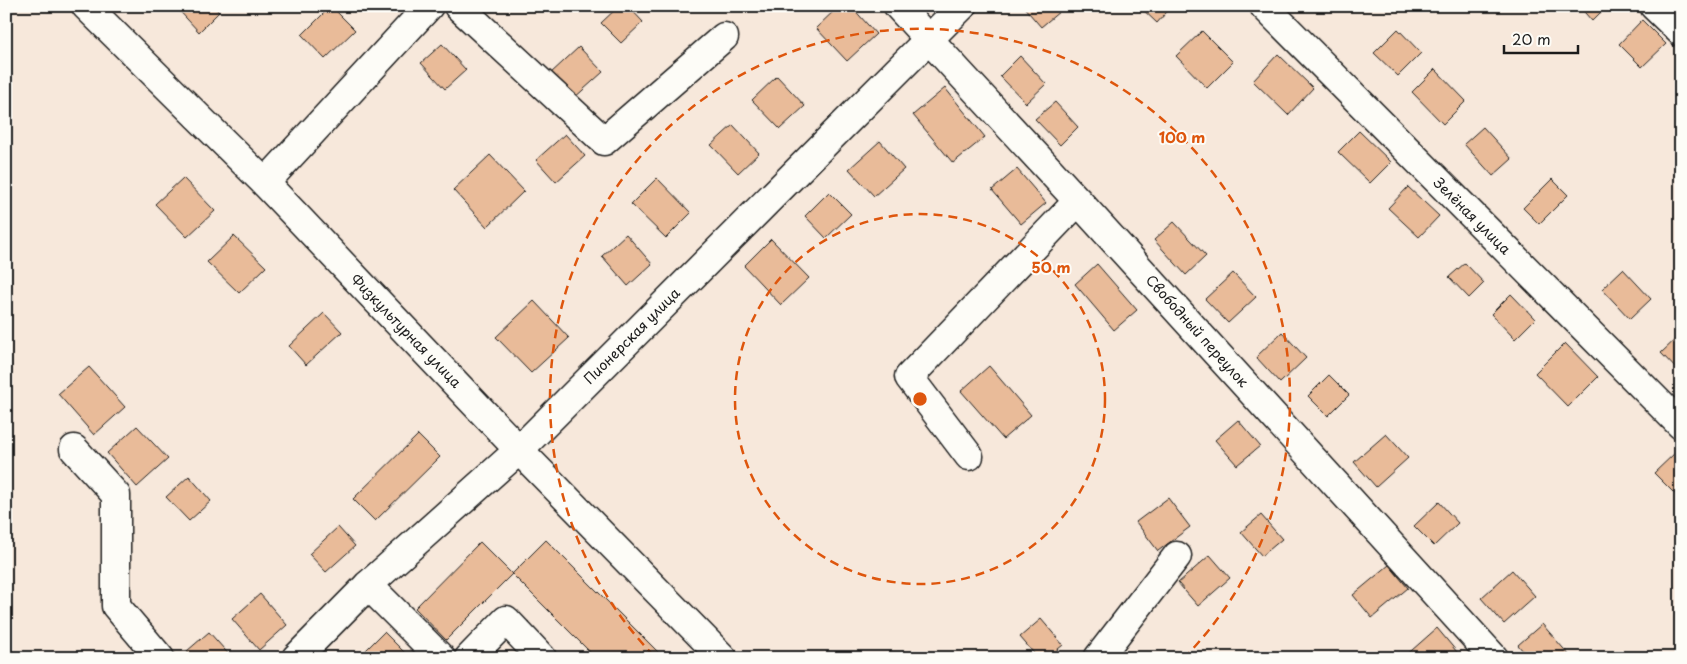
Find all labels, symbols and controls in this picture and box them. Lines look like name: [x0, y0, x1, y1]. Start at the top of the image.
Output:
scale bar: [1504, 22, 1578, 54]
text: 20 m: [1512, 27, 1551, 50]
text: 100 m: [1159, 125, 1205, 148]
street label: Зелёная улица: [1429, 172, 1516, 259]
text: 50 m: [1032, 255, 1070, 278]
street label: Физкультурная улица: [346, 269, 467, 392]
street label: Свободный переулок: [1141, 270, 1254, 392]
street label: Пионерская улица: [579, 283, 685, 389]
centre of rings: [911, 390, 929, 408]

